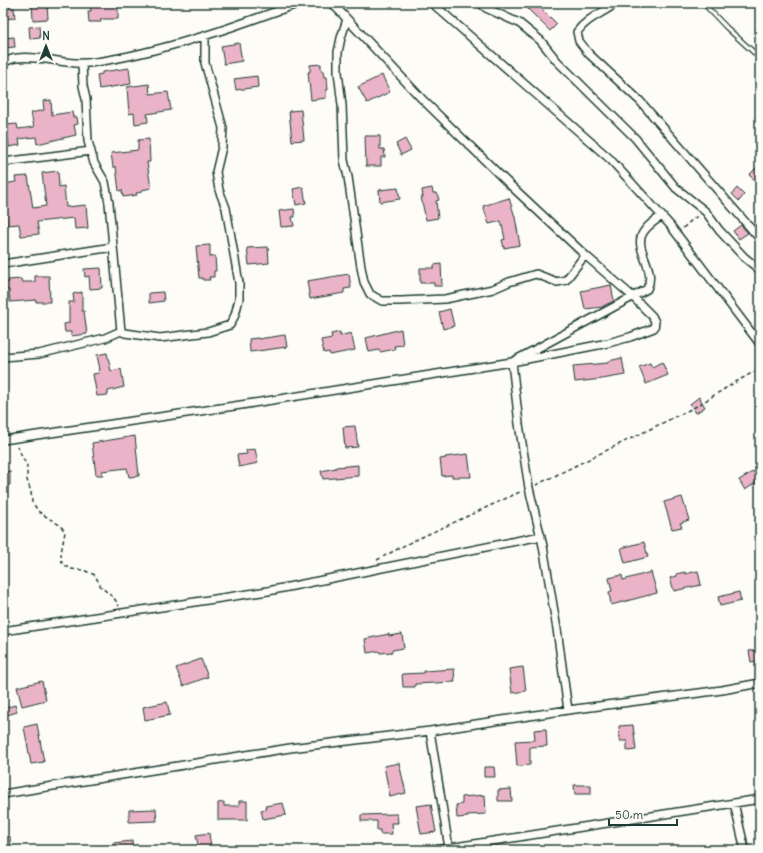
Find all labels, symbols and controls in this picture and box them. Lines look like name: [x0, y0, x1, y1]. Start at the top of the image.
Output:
north arrow: [26, 26, 66, 66]
text: N: [42, 29, 50, 43]
scale bar: [609, 801, 677, 827]
text: 50 m: [615, 807, 644, 822]

